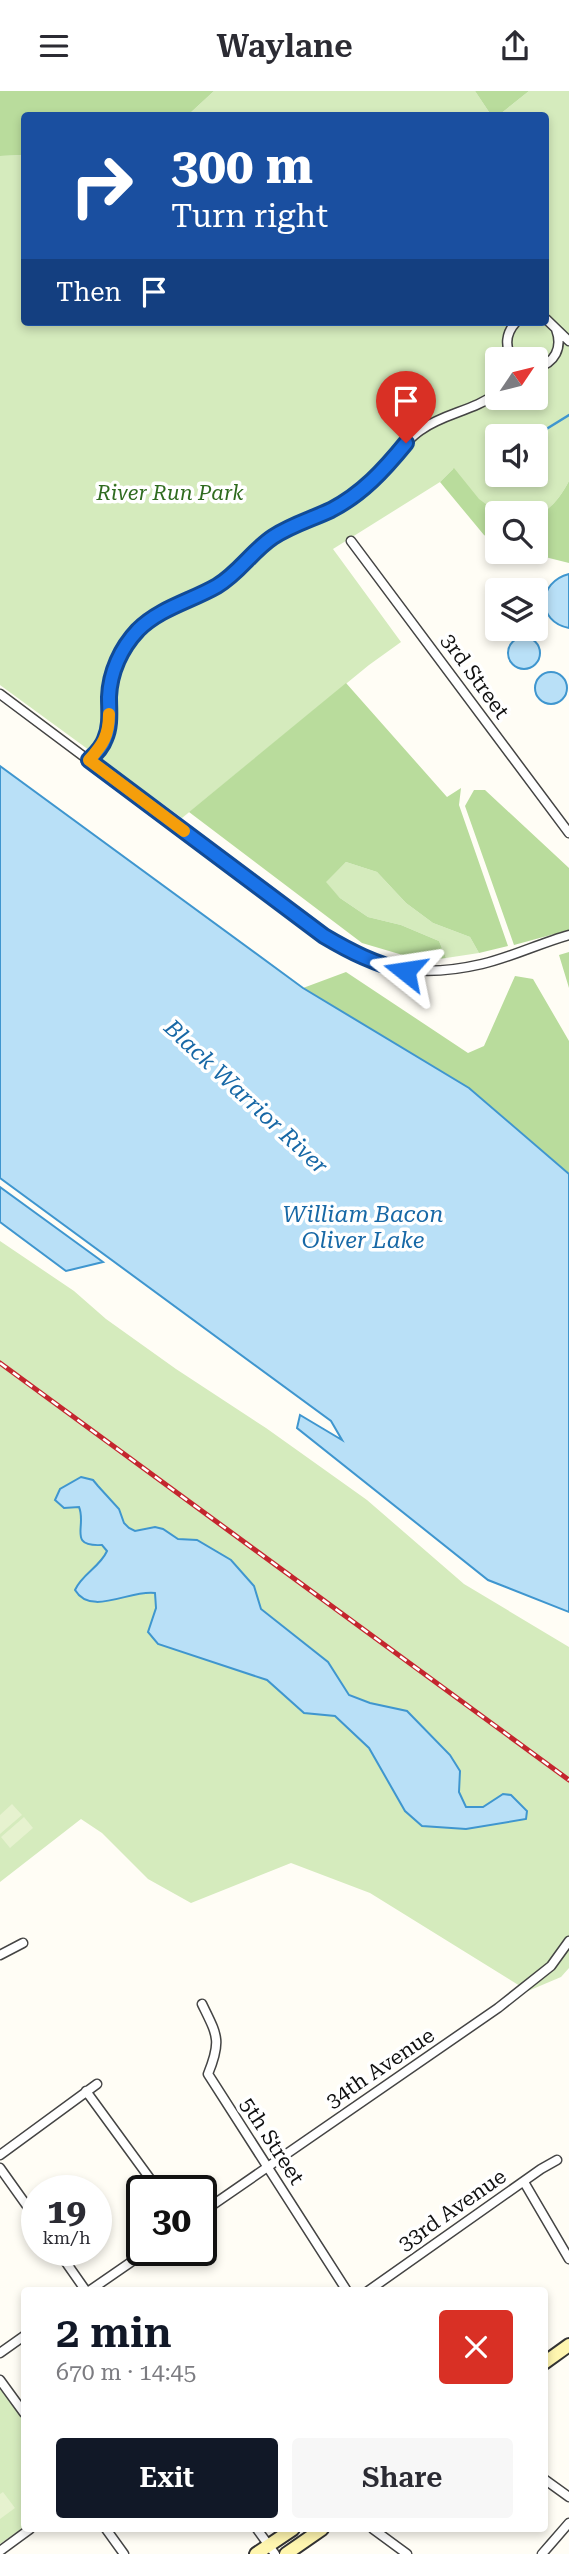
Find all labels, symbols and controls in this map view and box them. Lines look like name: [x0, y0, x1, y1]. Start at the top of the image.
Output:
icon: menu: [35, 27, 73, 65]
text: Waylane: [216, 27, 353, 65]
icon: share: [496, 27, 534, 65]
text: 300 m: [171, 138, 313, 195]
icon: right: [56, 140, 147, 231]
text: Turn right: [171, 197, 328, 235]
icon: arrive: [135, 273, 173, 311]
text: Then: [56, 277, 121, 307]
north arrow: [485, 347, 548, 409]
map controls: [485, 347, 548, 641]
pin: [376, 371, 436, 443]
icon: arrive: [387, 382, 425, 420]
button: sound: [485, 424, 548, 487]
park label: River Run Park: [95, 481, 244, 505]
button: search: [485, 501, 548, 564]
button: layers: [485, 578, 548, 641]
street label: 3rd Street: [436, 629, 514, 723]
position arrow: [368, 934, 442, 1008]
water label: Black Warrior River: [158, 1014, 334, 1180]
water label: William Bacon Oliver Lake: [283, 1201, 443, 1254]
street label: 34th Avenue: [321, 2023, 439, 2113]
street label: 5th Street: [235, 2093, 309, 2189]
street label: 33rd Avenue: [394, 2164, 510, 2256]
speed limit sign: 30: [126, 2175, 217, 2266]
text: 19: [47, 2191, 86, 2232]
text: km/h: [42, 2227, 91, 2248]
text: 2 min: [56, 2308, 172, 2357]
button: close: [439, 2310, 513, 2384]
text: 670 m · 14:45: [56, 2359, 196, 2386]
button: Exit: [56, 2438, 278, 2518]
button: Share: [292, 2438, 513, 2518]

